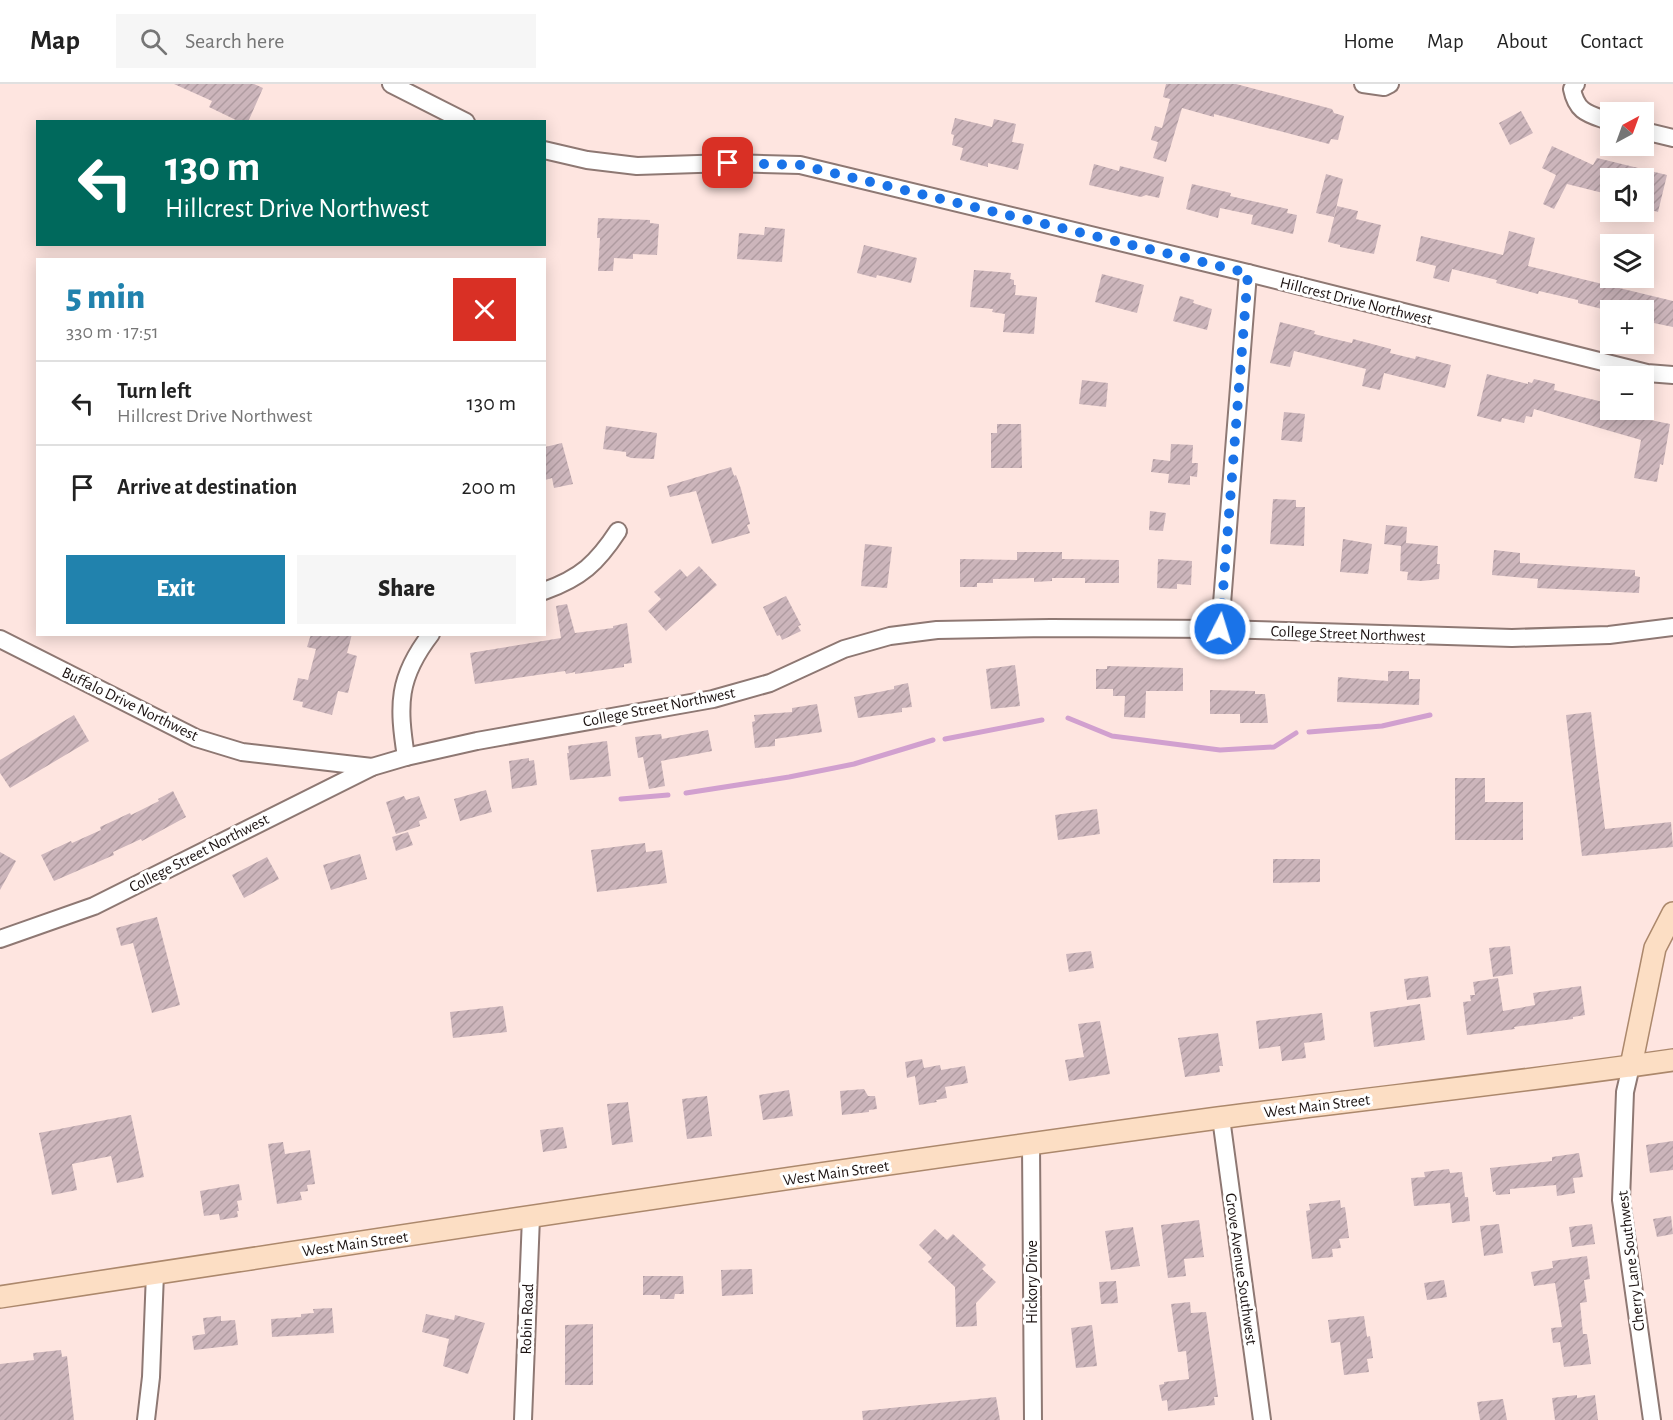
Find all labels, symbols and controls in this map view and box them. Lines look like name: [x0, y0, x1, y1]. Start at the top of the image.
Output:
search box: [116, 14, 536, 68]
icon: search: [137, 25, 170, 58]
text: Map: [30, 27, 80, 55]
text: Search here: [185, 30, 284, 52]
text: Home: [1343, 31, 1394, 52]
text: Map: [1427, 31, 1464, 52]
text: About: [1497, 31, 1547, 52]
text: Contact: [1580, 31, 1643, 52]
north arrow: [1600, 102, 1654, 156]
map controls: [1600, 102, 1654, 420]
pin: [702, 137, 753, 188]
icon: left: [66, 144, 144, 222]
text: 130 m: [165, 146, 260, 188]
icon: arrive: [711, 146, 744, 179]
button: sound: [1600, 168, 1654, 222]
text: Hillcrest Drive Northwest: [165, 195, 429, 222]
button: layers: [1600, 234, 1654, 288]
street label: Hillcrest Drive Northwest: [1278, 274, 1434, 328]
button: close: [453, 278, 516, 341]
text: 5 min: [66, 279, 145, 315]
button: +: [1600, 300, 1654, 354]
text: 330 m · 17:51: [66, 322, 159, 342]
button: −: [1600, 366, 1654, 420]
text: Turn left: [117, 380, 191, 402]
icon: left: [66, 387, 99, 420]
text: 130 m: [467, 392, 516, 414]
text: Hillcrest Drive Northwest: [117, 406, 313, 426]
icon: arrive: [66, 471, 99, 504]
text: Arrive at destination: [117, 476, 297, 498]
text: 200 m: [462, 476, 516, 498]
button: Exit: [66, 555, 285, 624]
button: Share: [297, 555, 516, 624]
position arrow: [1188, 597, 1252, 661]
street label: College Street Northwest: [1270, 623, 1426, 645]
street label: Buffalo Drive Northwest: [59, 664, 201, 744]
street label: College Street Northwest: [582, 684, 736, 730]
street label: College Street Northwest: [126, 811, 272, 895]
street label: West Main Street: [1263, 1092, 1371, 1120]
street label: West Main Street: [782, 1158, 890, 1188]
street label: Cherry Lane Southwest: [1614, 1190, 1649, 1332]
street label: Grove Avenue Southwest: [1222, 1192, 1260, 1346]
street label: West Main Street: [301, 1229, 409, 1259]
street label: Hickory Drive: [1024, 1240, 1041, 1324]
street label: Robin Road: [518, 1283, 536, 1355]

